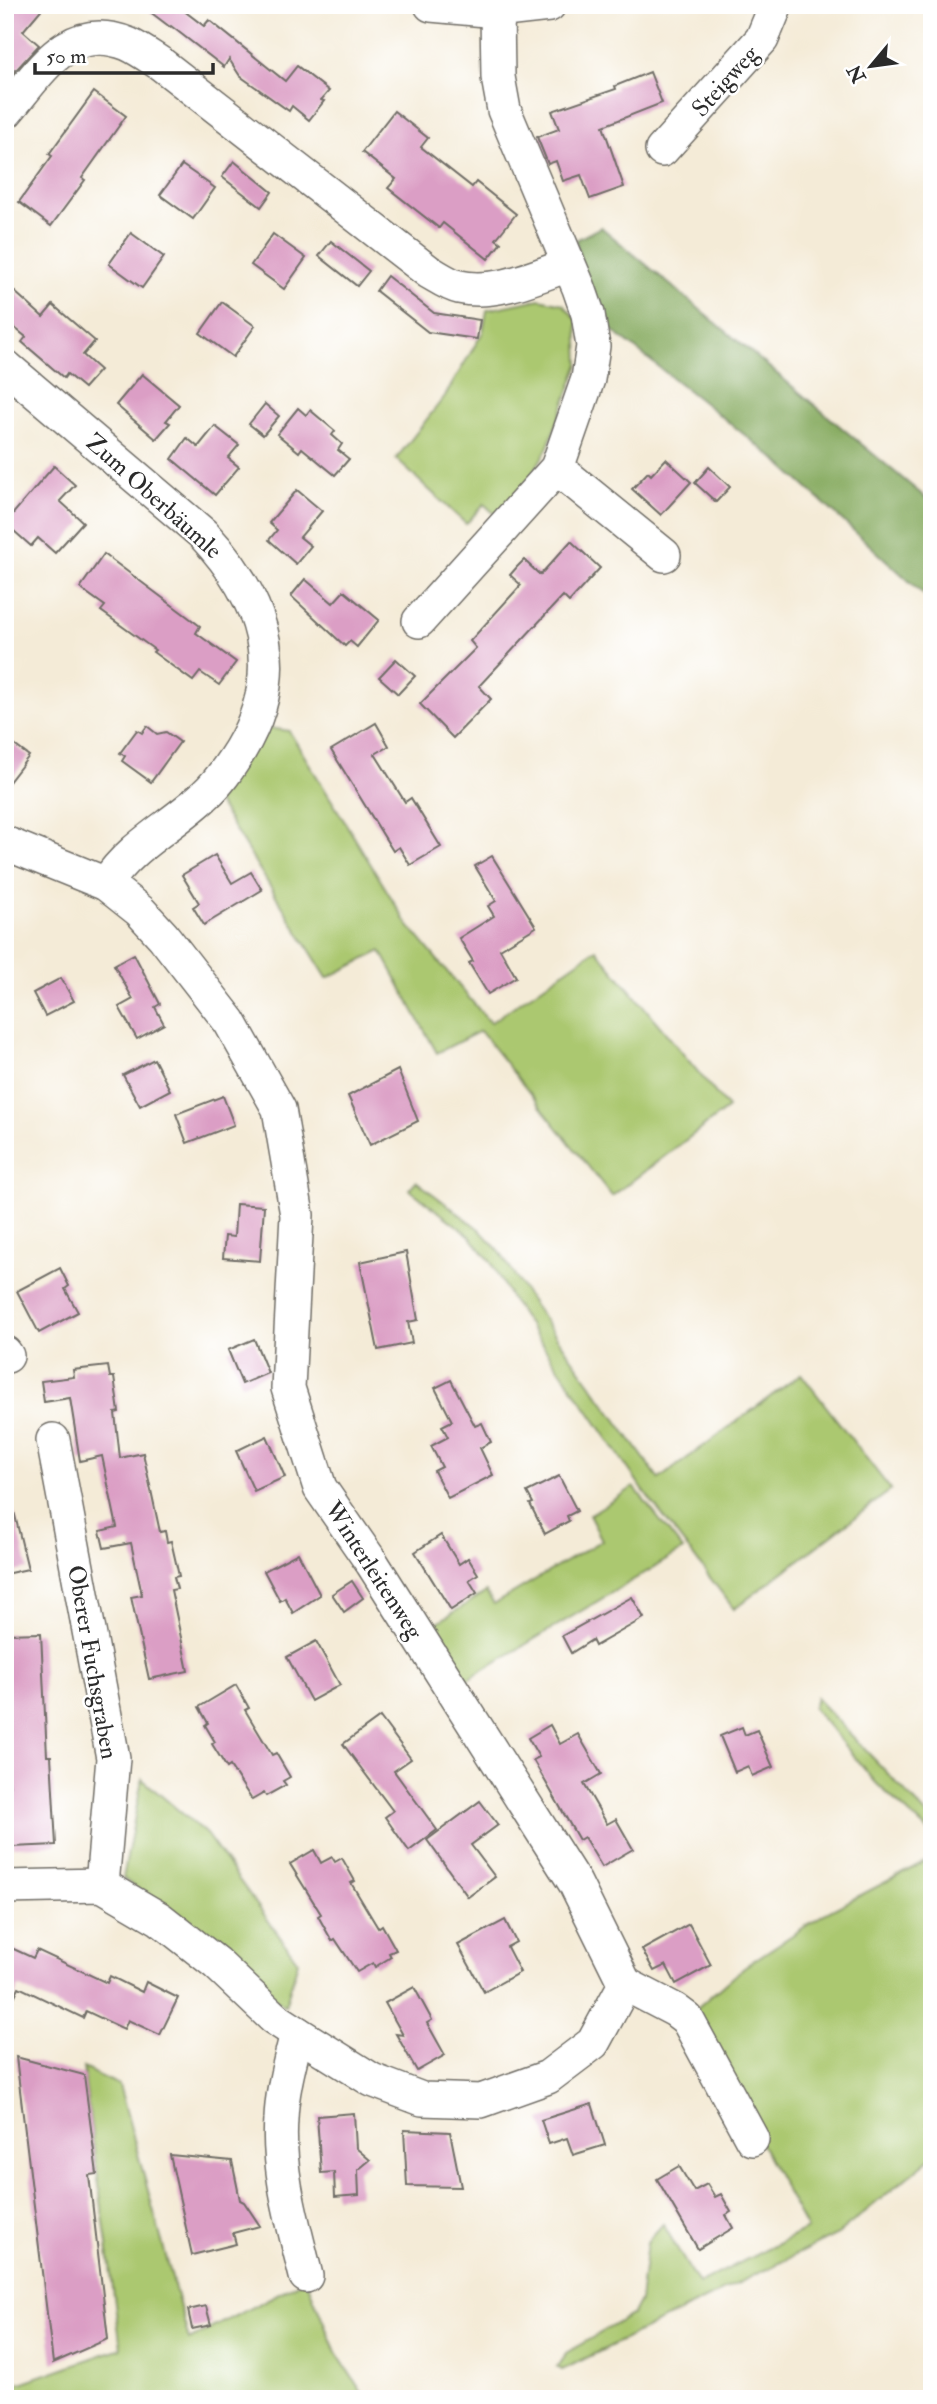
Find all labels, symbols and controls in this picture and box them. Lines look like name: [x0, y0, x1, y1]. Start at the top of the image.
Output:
scale bar: [35, 32, 214, 76]
north arrow: [836, 32, 906, 102]
street label: Steigweg: [685, 38, 766, 124]
text: 50 m: [46, 43, 87, 70]
text: N: [842, 60, 872, 88]
street label: Zum Oberbäumle: [79, 427, 228, 566]
street label: Winterleitenweg: [317, 1495, 430, 1646]
street label: Oberer Fuchsgraben: [60, 1563, 125, 1762]

